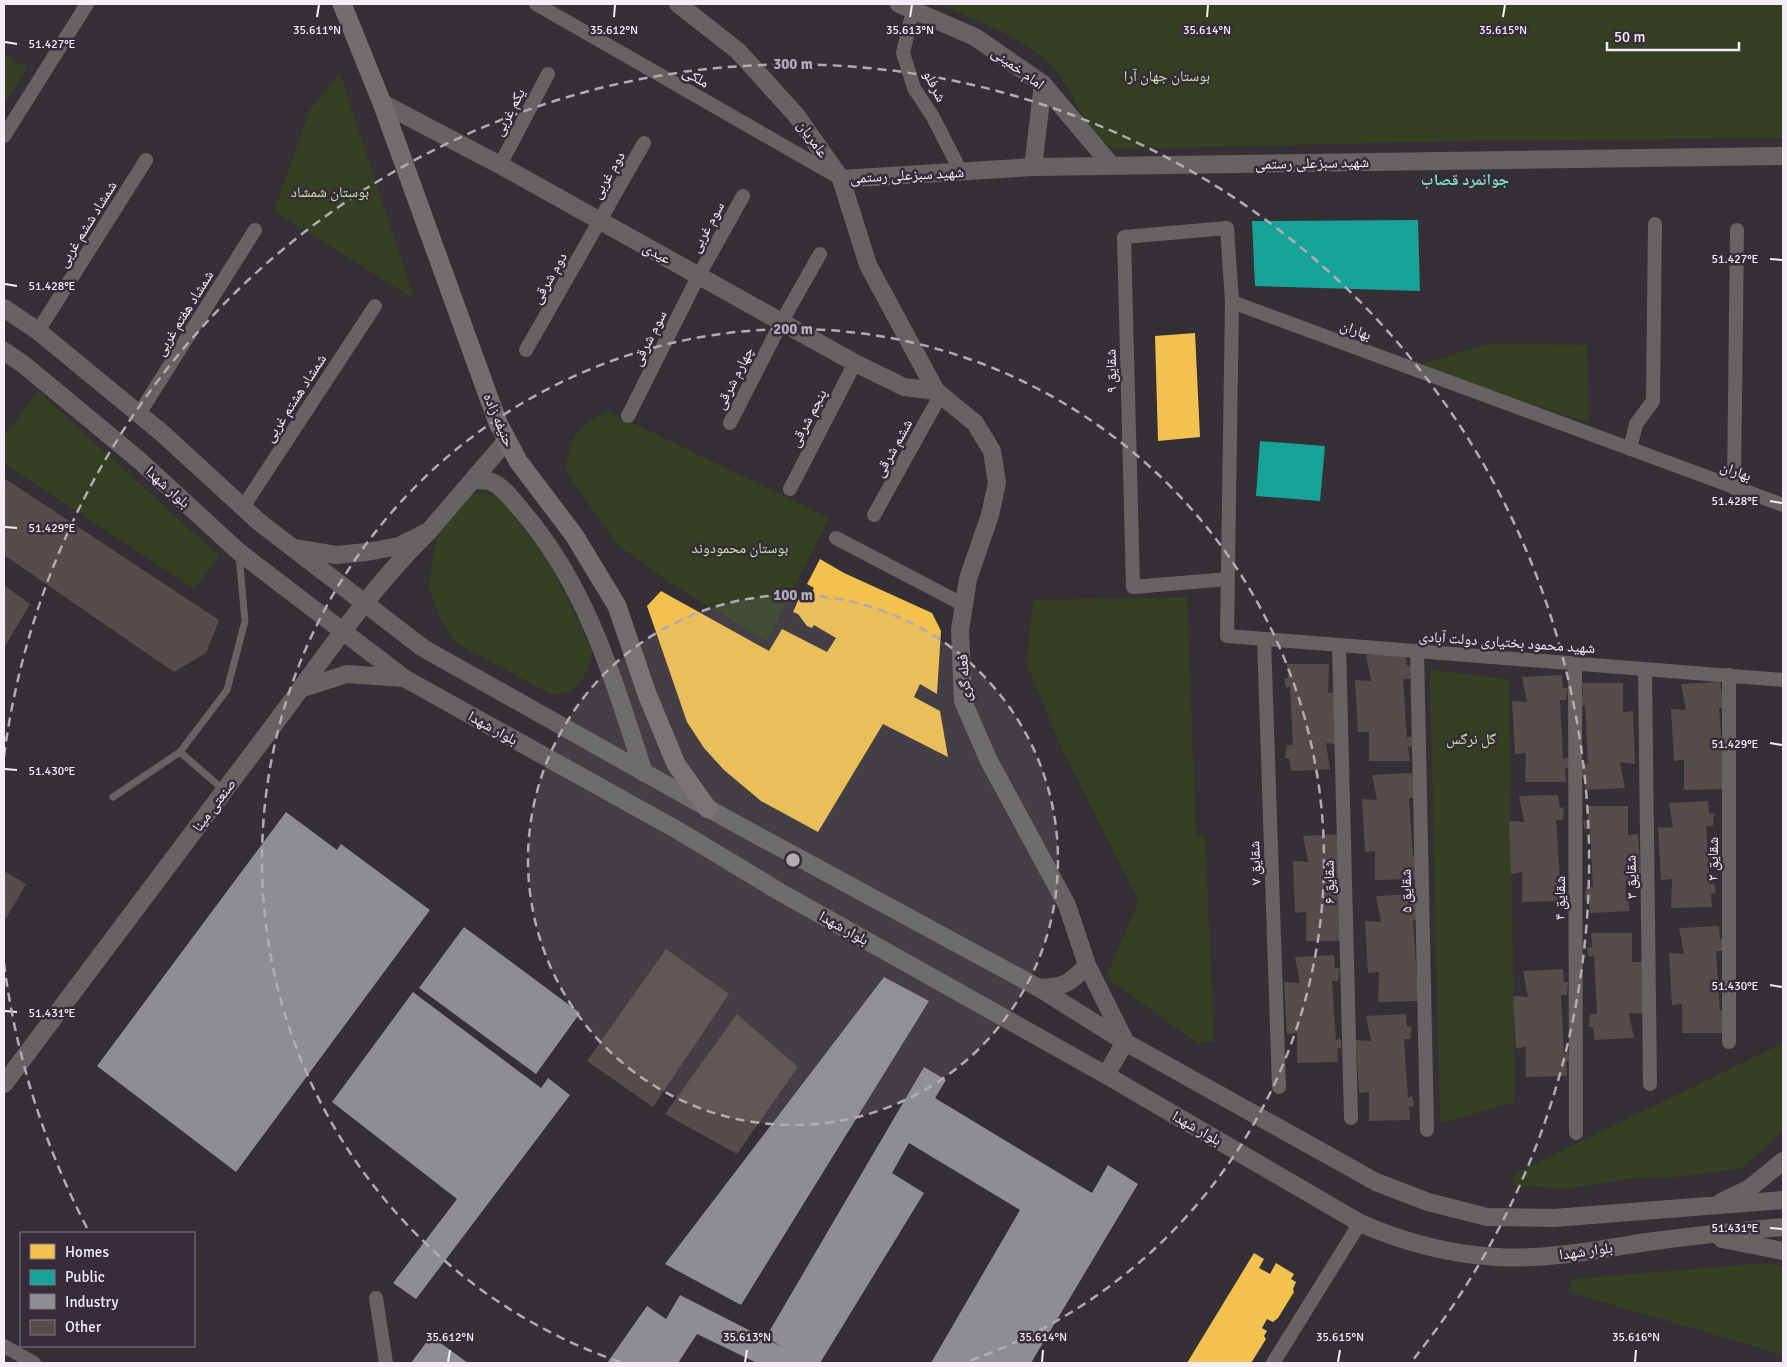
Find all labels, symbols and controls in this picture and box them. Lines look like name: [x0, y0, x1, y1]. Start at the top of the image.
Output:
scale bar: [1607, 20, 1740, 52]
text: 35.611°N: [293, 23, 341, 38]
text: 35.612°N: [590, 23, 638, 38]
text: 35.613°N: [886, 23, 934, 38]
text: 35.614°N: [1183, 23, 1231, 38]
text: 35.615°N: [1479, 23, 1527, 38]
text: 50 m: [1614, 28, 1645, 46]
text: 51.427°E: [29, 37, 76, 52]
street label: امام خمینی: [988, 43, 1048, 94]
text: 300 m: [773, 55, 813, 73]
street label: ملکی: [679, 62, 713, 93]
street label: شرفلو: [920, 67, 951, 105]
park label: بوستان جهان آرا: [1124, 67, 1210, 86]
street label: یکم غربی: [489, 85, 530, 139]
street label: عامریان: [793, 117, 833, 162]
street label: دوم غربی: [587, 148, 630, 202]
street label: شهید سبزعلی رستمی: [1255, 153, 1369, 174]
street label: شهید سبزعلی رستمی: [850, 163, 965, 188]
district label: جوانمرد قصاب: [1421, 170, 1509, 190]
street label: شمشاد ششم غربی: [53, 177, 122, 271]
park label: بوستان شمشاد: [291, 183, 369, 202]
street label: سوم غربی: [686, 198, 729, 256]
street label: عیدی: [639, 238, 675, 269]
street label: دوم شرقی: [527, 249, 572, 307]
text: 51.427°E: [1712, 252, 1759, 267]
street label: شمشاد هفتم غربی: [151, 267, 218, 360]
text: 51.428°E: [29, 279, 76, 294]
street label: سوم شرقی: [627, 307, 672, 369]
street label: بهاران: [1338, 316, 1374, 345]
text: 200 m: [773, 320, 813, 338]
street label: چهارم شرقی: [711, 343, 759, 413]
street label: شقایق ۹: [1102, 349, 1121, 393]
street label: شمشاد هشتم غربی: [260, 350, 331, 446]
street label: پنجم شرقی: [785, 386, 832, 451]
street label: حنیفه زاده: [480, 390, 519, 450]
street label: ششم شرقی: [870, 416, 917, 481]
street label: بهاران: [1718, 457, 1754, 486]
street label: بلوار شهدا: [142, 462, 194, 512]
text: 51.428°E: [1712, 494, 1759, 509]
text: 51.429°E: [29, 521, 76, 536]
park label: بوستان محمودوند: [692, 539, 788, 558]
text: 100 m: [773, 586, 813, 604]
street label: شهید محمود بختیاری دولت آبادی: [1418, 627, 1596, 658]
street label: فعله گری: [953, 653, 976, 703]
street label: بلوار شهدا: [465, 707, 521, 749]
park label: گل نرگس: [1446, 730, 1496, 749]
text: 51.429°E: [1712, 737, 1759, 752]
text: 51.430°E: [29, 764, 76, 779]
street label: صنعتی مینا: [188, 775, 241, 836]
street label: شقایق ۲: [1704, 837, 1723, 881]
street label: شقایق ۷: [1245, 840, 1266, 885]
centre of rings: [784, 851, 802, 869]
street label: شقایق ۳: [1622, 855, 1641, 899]
street label: شقایق ۶: [1320, 860, 1339, 904]
street label: شقایق ۵: [1397, 869, 1416, 913]
street label: شقایق ۴: [1551, 876, 1570, 920]
street label: بلوار شهدا: [816, 907, 872, 949]
text: 51.430°E: [1712, 979, 1759, 994]
text: 51.431°E: [29, 1006, 76, 1021]
street label: بلوار شهدا: [1169, 1107, 1225, 1149]
text: 51.431°E: [1712, 1221, 1759, 1236]
legend: [20, 1232, 195, 1347]
street label: بلوار شهدا: [1558, 1238, 1614, 1264]
text: Homes: [65, 1243, 109, 1261]
text: Public: [65, 1268, 105, 1286]
text: Industry: [65, 1293, 118, 1311]
text: Other: [65, 1318, 102, 1336]
text: 35.612°N: [426, 1330, 474, 1345]
text: 35.613°N: [723, 1330, 771, 1345]
text: 35.614°N: [1019, 1330, 1067, 1345]
text: 35.615°N: [1316, 1330, 1364, 1345]
text: 35.616°N: [1612, 1330, 1660, 1345]

